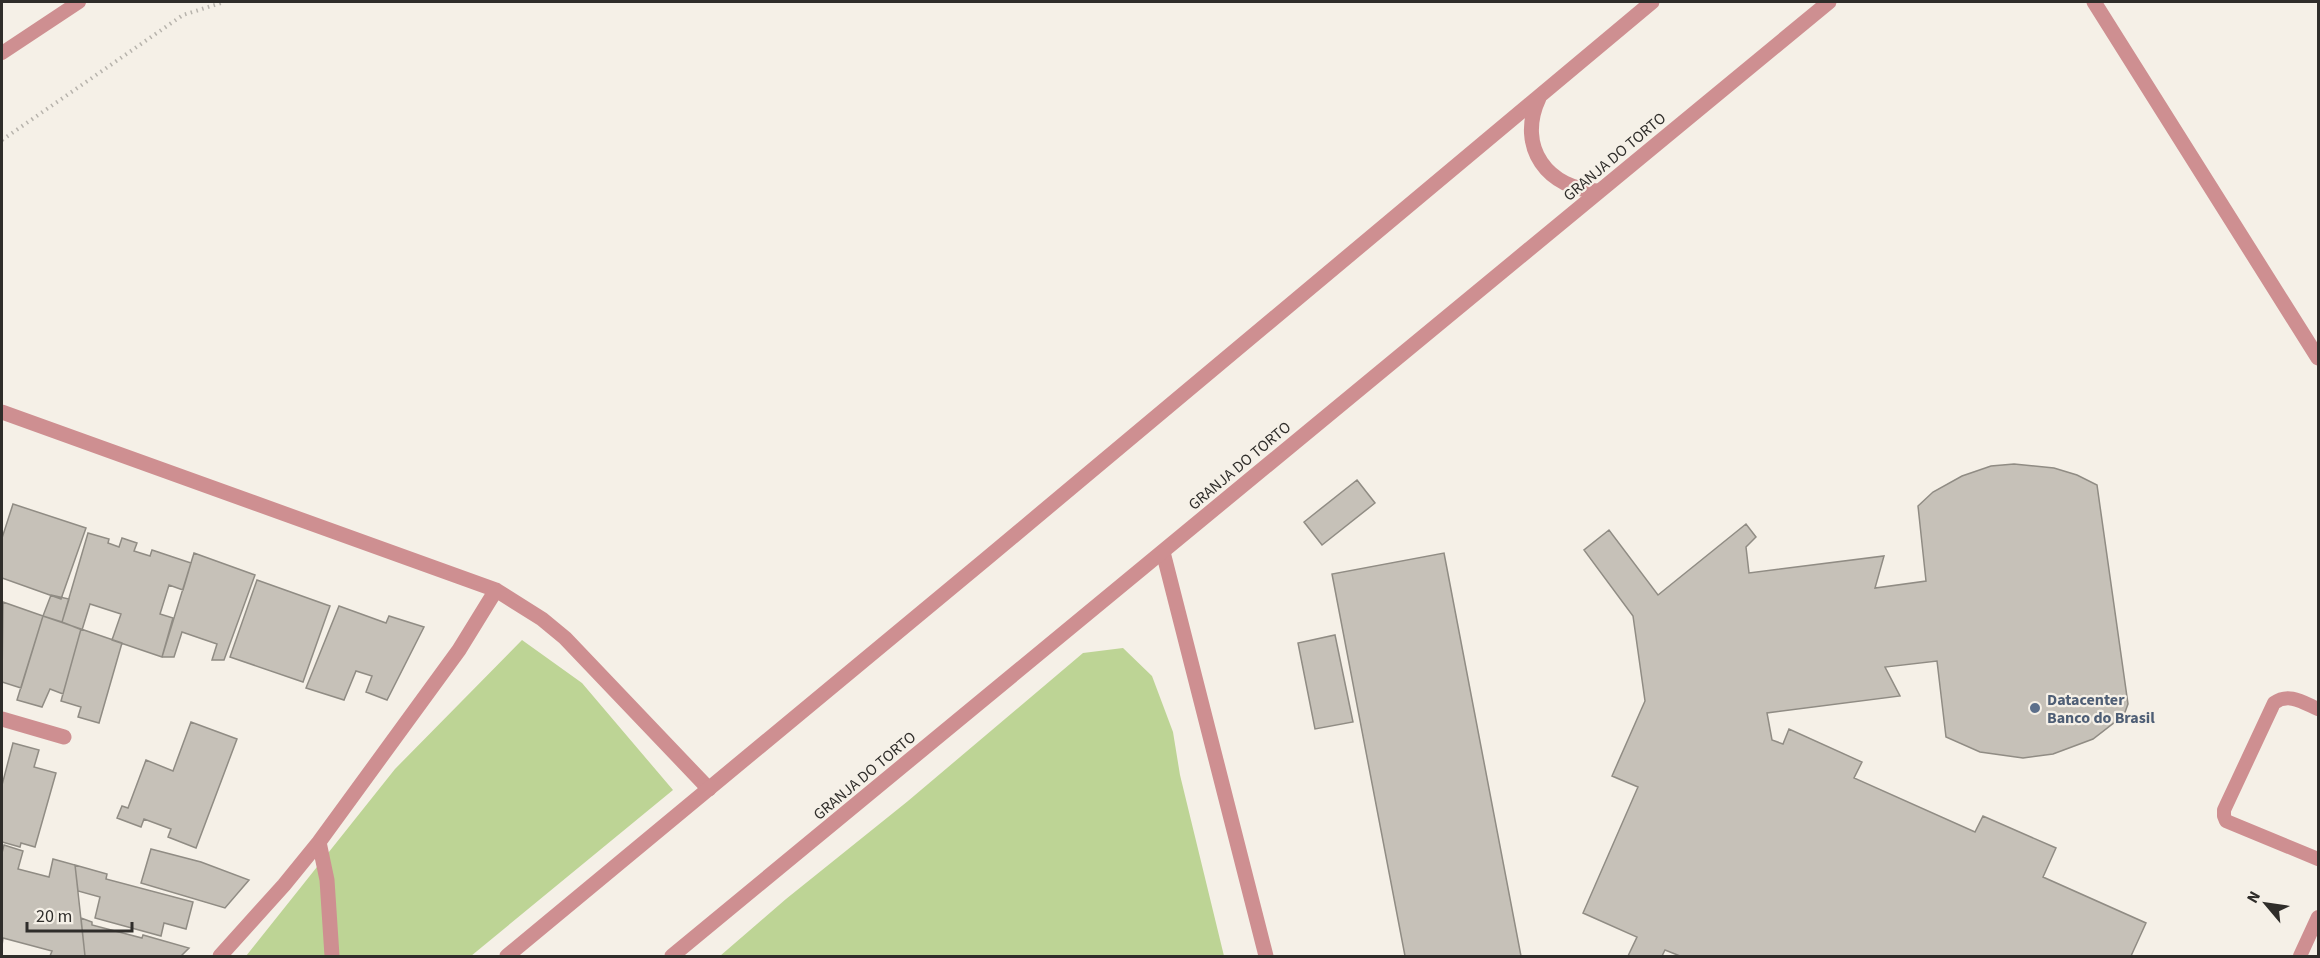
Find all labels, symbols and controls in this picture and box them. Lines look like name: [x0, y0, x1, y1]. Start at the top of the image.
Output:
street label: GRANJA DO TORTO: [1559, 107, 1671, 206]
street label: GRANJA DO TORTO: [1184, 416, 1296, 515]
place label: Datacenter Banco do Brasil: [2047, 689, 2155, 729]
marker: Datacenter Banco do Brasil: [2028, 701, 2042, 715]
street label: GRANJA DO TORTO: [809, 726, 921, 825]
north arrow: [2236, 874, 2296, 934]
text: N: [2242, 887, 2266, 907]
scale bar: [27, 895, 132, 933]
text: 20 m: [36, 904, 72, 929]

